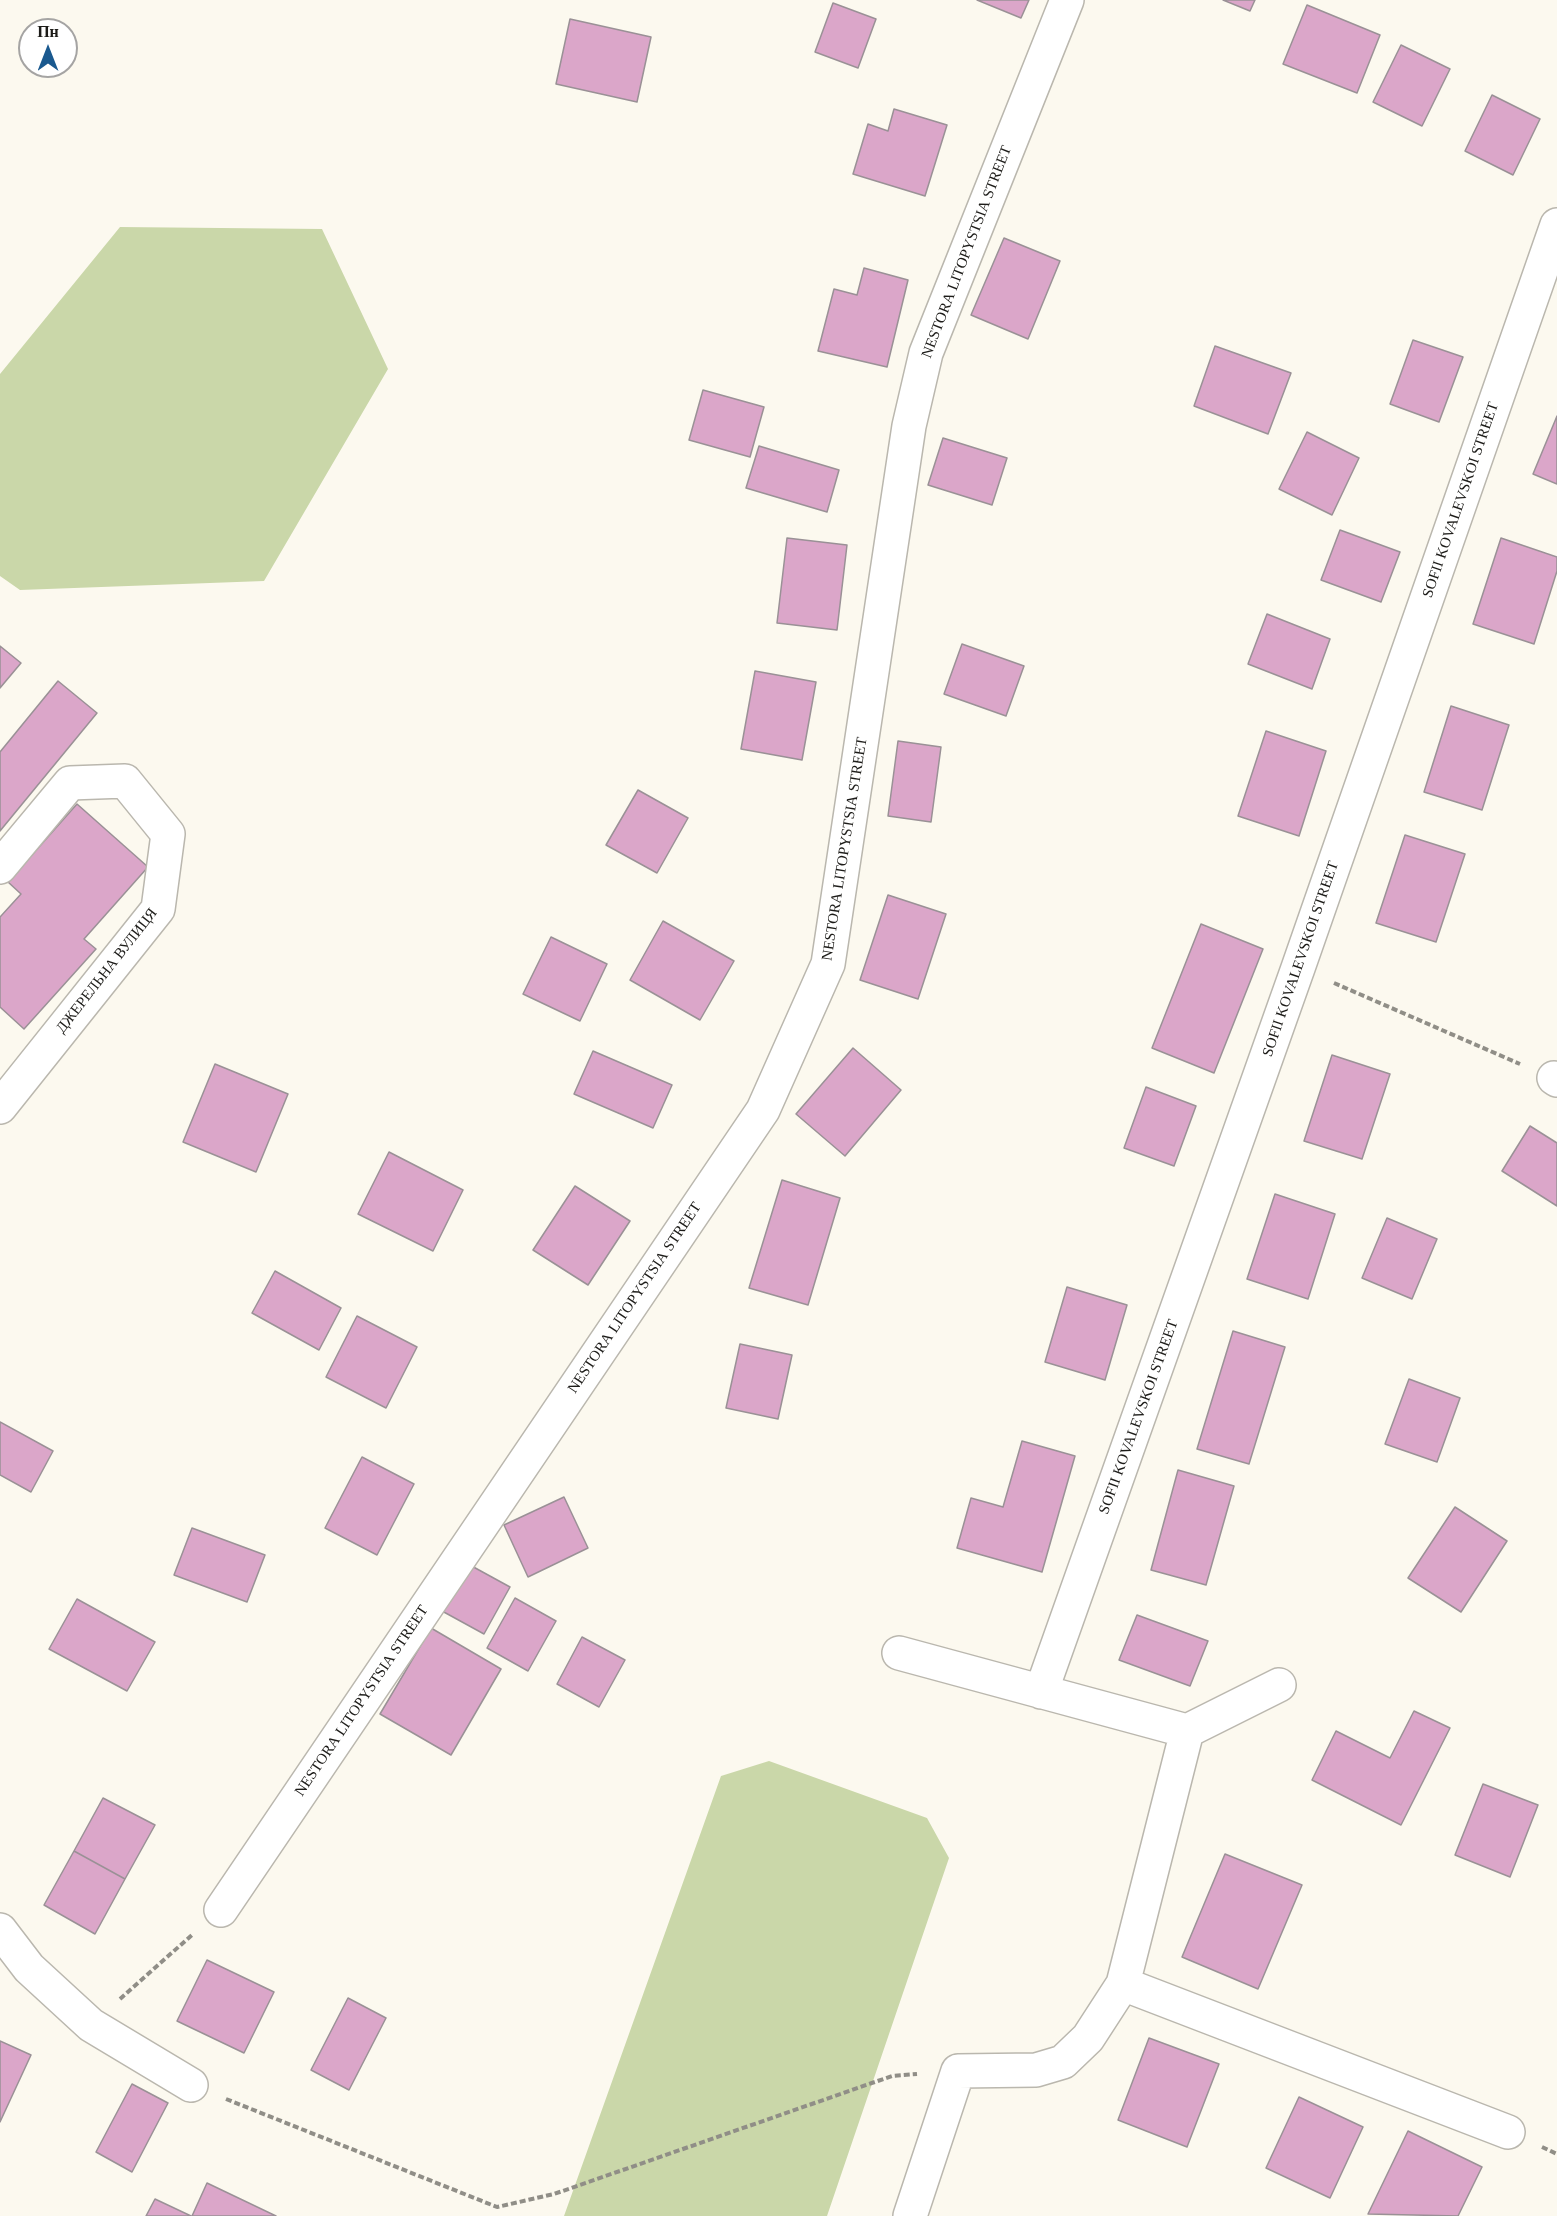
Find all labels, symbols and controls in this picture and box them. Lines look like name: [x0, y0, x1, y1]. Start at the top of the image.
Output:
north arrow: [18, 18, 78, 78]
text: Пн: [37, 23, 59, 40]
street label: NESTORA LITOPYSTSIA STREET: [918, 143, 1016, 361]
street label: SOFII KOVALEVSKOI STREET: [1419, 400, 1503, 600]
street label: NESTORA LITOPYSTSIA STREET: [818, 736, 872, 962]
street label: SOFII KOVALEVSKOI STREET: [1259, 859, 1343, 1059]
street label: ДЖЕРЕЛЬНА ВУЛИЦЯ: [53, 905, 161, 1037]
street label: NESTORA LITOPYSTSIA STREET: [564, 1199, 706, 1397]
street label: SOFII KOVALEVSKOI STREET: [1095, 1317, 1183, 1517]
street label: NESTORA LITOPYSTSIA STREET: [291, 1602, 433, 1800]

